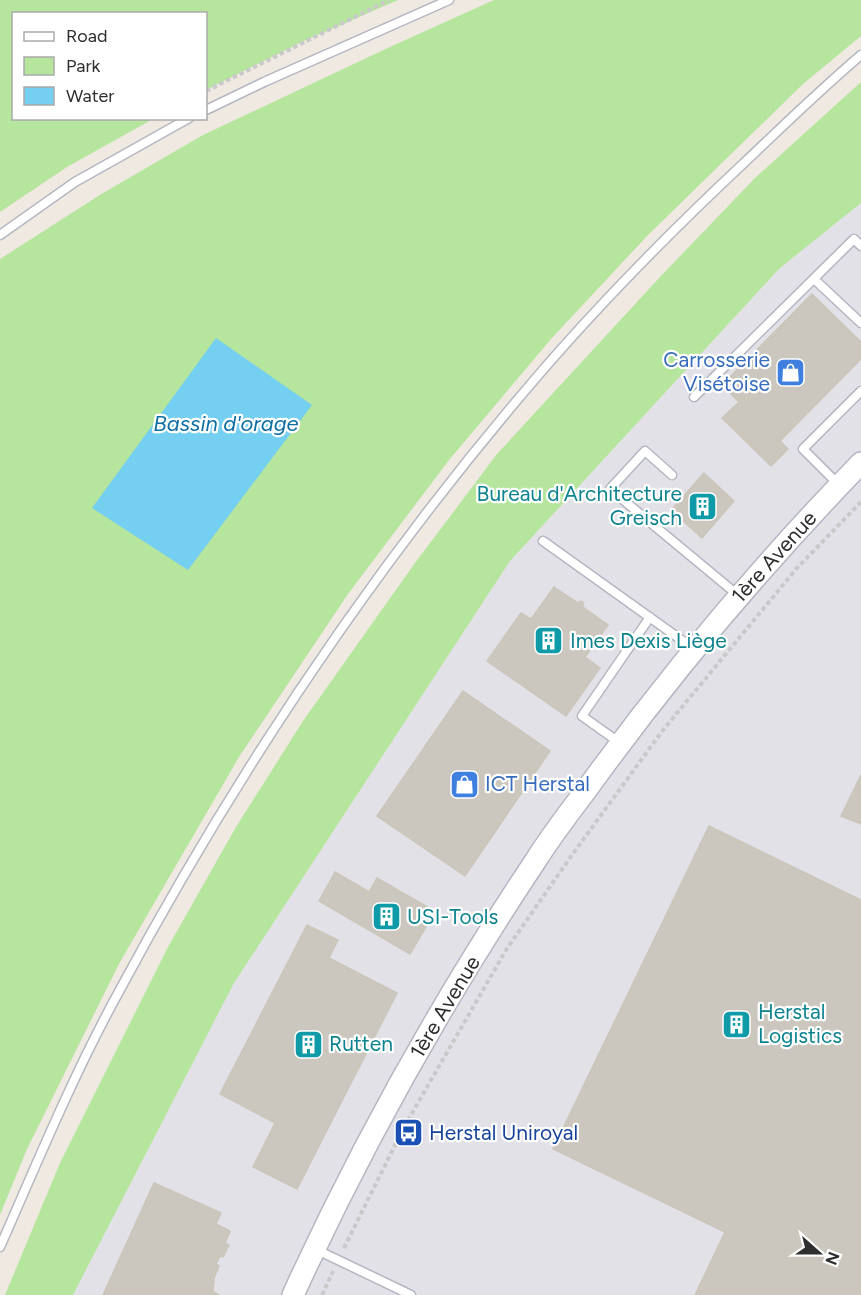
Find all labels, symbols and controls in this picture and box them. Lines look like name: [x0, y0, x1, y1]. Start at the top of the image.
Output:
legend: [12, 12, 207, 120]
text: Road: [66, 25, 107, 47]
text: Park: [66, 55, 101, 77]
text: Water: [66, 85, 114, 107]
place label: Carrosserie Visétoise: [663, 347, 770, 396]
shop icon: Carrosserie Visétoise: [775, 356, 807, 388]
water label: Bassin d'orage: [153, 410, 299, 437]
place label: Bureau d'Architecture Greisch: [477, 481, 682, 530]
building icon: Bureau d'Architecture Greisch: [687, 490, 719, 522]
street label: 1ère Avenue: [726, 506, 821, 608]
building icon: Imes Dexis Liège: [533, 625, 565, 657]
place label: Imes Dexis Liège: [570, 628, 727, 653]
shop icon: ICT Herstal: [448, 768, 480, 800]
place label: ICT Herstal: [485, 771, 590, 796]
building icon: USI-Tools: [370, 901, 402, 933]
place label: USI-Tools: [407, 904, 498, 929]
street label: 1ère Avenue: [404, 951, 485, 1062]
place label: Herstal Logistics: [758, 999, 842, 1048]
building icon: Herstal Logistics: [721, 1008, 753, 1040]
building icon: Rutten: [292, 1028, 324, 1060]
place label: Rutten: [329, 1031, 393, 1056]
bus stop icon: Herstal Uniroyal: [392, 1117, 424, 1149]
place label: Herstal Uniroyal: [429, 1120, 578, 1145]
north arrow: [789, 1223, 849, 1283]
text: N: [821, 1249, 844, 1267]

